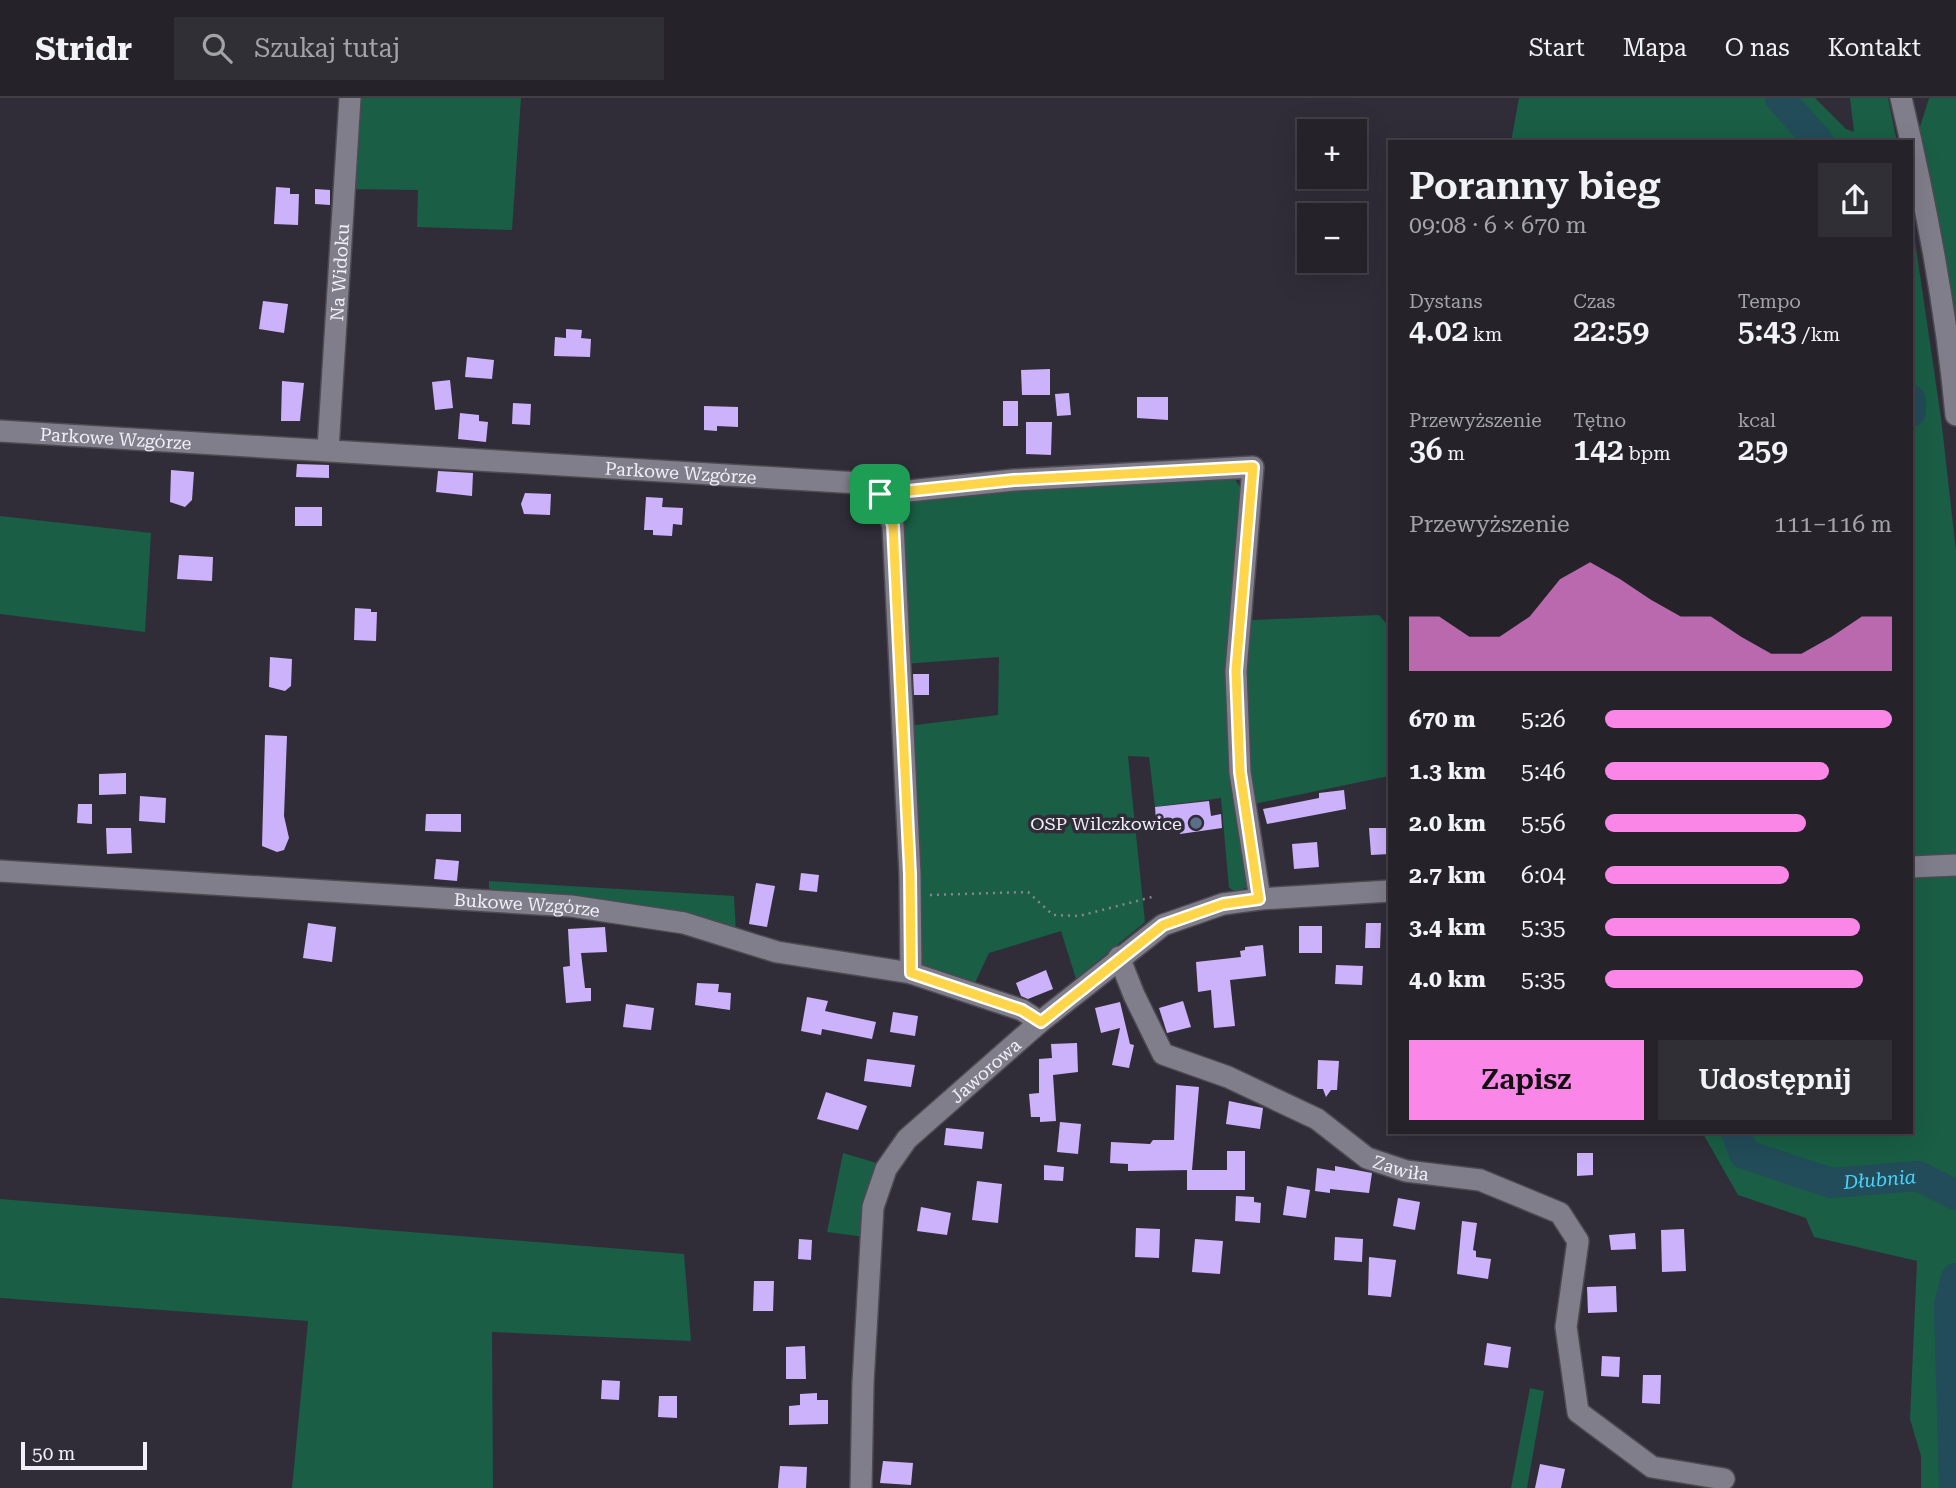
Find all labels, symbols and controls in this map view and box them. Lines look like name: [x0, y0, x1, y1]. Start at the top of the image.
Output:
search box: [174, 17, 664, 80]
text: Stridr: [35, 29, 132, 68]
icon: search: [198, 29, 236, 67]
text: Szukaj tutaj: [254, 33, 400, 63]
text: Start: [1529, 34, 1585, 62]
text: Mapa: [1623, 34, 1687, 62]
text: O nas: [1725, 34, 1790, 62]
text: Kontakt: [1828, 34, 1921, 62]
map controls: [1297, 119, 1367, 273]
button: +: [1297, 119, 1367, 189]
button: share: [1818, 163, 1892, 237]
text: Poranny bieg: [1409, 164, 1660, 208]
button: −: [1297, 203, 1367, 273]
text: 09:08 · 6 × 670 m: [1409, 212, 1587, 239]
street label: Na Widoku: [326, 223, 353, 322]
text: Dystans: [1409, 290, 1482, 313]
text: Czas: [1573, 290, 1615, 313]
text: Tempo: [1738, 290, 1801, 313]
text: 4.02: [1409, 313, 1468, 348]
text: 22:59: [1573, 313, 1649, 348]
text: 5:43: [1738, 313, 1797, 348]
text: km: [1468, 323, 1502, 346]
text: /km: [1797, 323, 1840, 346]
text: Przewyższenie: [1409, 409, 1542, 432]
text: Tętno: [1573, 409, 1626, 432]
text: kcal: [1738, 409, 1776, 432]
street label: Parkowe Wzgórze: [39, 423, 192, 453]
text: 36: [1409, 432, 1443, 467]
text: 142: [1573, 432, 1624, 467]
text: 259: [1738, 432, 1788, 467]
text: m: [1443, 442, 1465, 465]
text: bpm: [1624, 442, 1671, 465]
street label: Parkowe Wzgórze: [604, 457, 757, 487]
pin: [850, 464, 910, 524]
icon: arrive: [861, 475, 899, 513]
text: Przewyższenie: [1409, 511, 1570, 538]
text: 111–116 m: [1774, 511, 1892, 538]
text: 670 m: [1409, 706, 1476, 733]
text: 5:26: [1521, 706, 1566, 733]
text: 1.3 km: [1409, 758, 1486, 785]
text: 5:46: [1521, 758, 1566, 785]
text: 2.0 km: [1409, 810, 1486, 837]
text: 5:56: [1521, 810, 1566, 837]
place label: OSP Wilczkowice: [1030, 813, 1182, 834]
marker: OSP Wilczkowice: [1188, 815, 1204, 831]
text: 2.7 km: [1409, 862, 1486, 889]
text: 6:04: [1521, 862, 1566, 889]
street label: Bukowe Wzgórze: [453, 888, 602, 921]
text: 3.4 km: [1409, 914, 1486, 941]
text: 5:35: [1521, 914, 1566, 941]
text: 4.0 km: [1409, 966, 1486, 993]
text: 5:35: [1521, 966, 1566, 993]
street label: Jaworowa: [945, 1034, 1025, 1107]
button: Zapisz: [1409, 1040, 1644, 1120]
button: Udostępnij: [1658, 1040, 1892, 1120]
street label: Zawiła: [1370, 1150, 1430, 1184]
water label: Dłubnia: [1842, 1165, 1917, 1194]
scale bar: [21, 1439, 147, 1471]
text: 50 m: [32, 1442, 75, 1465]

